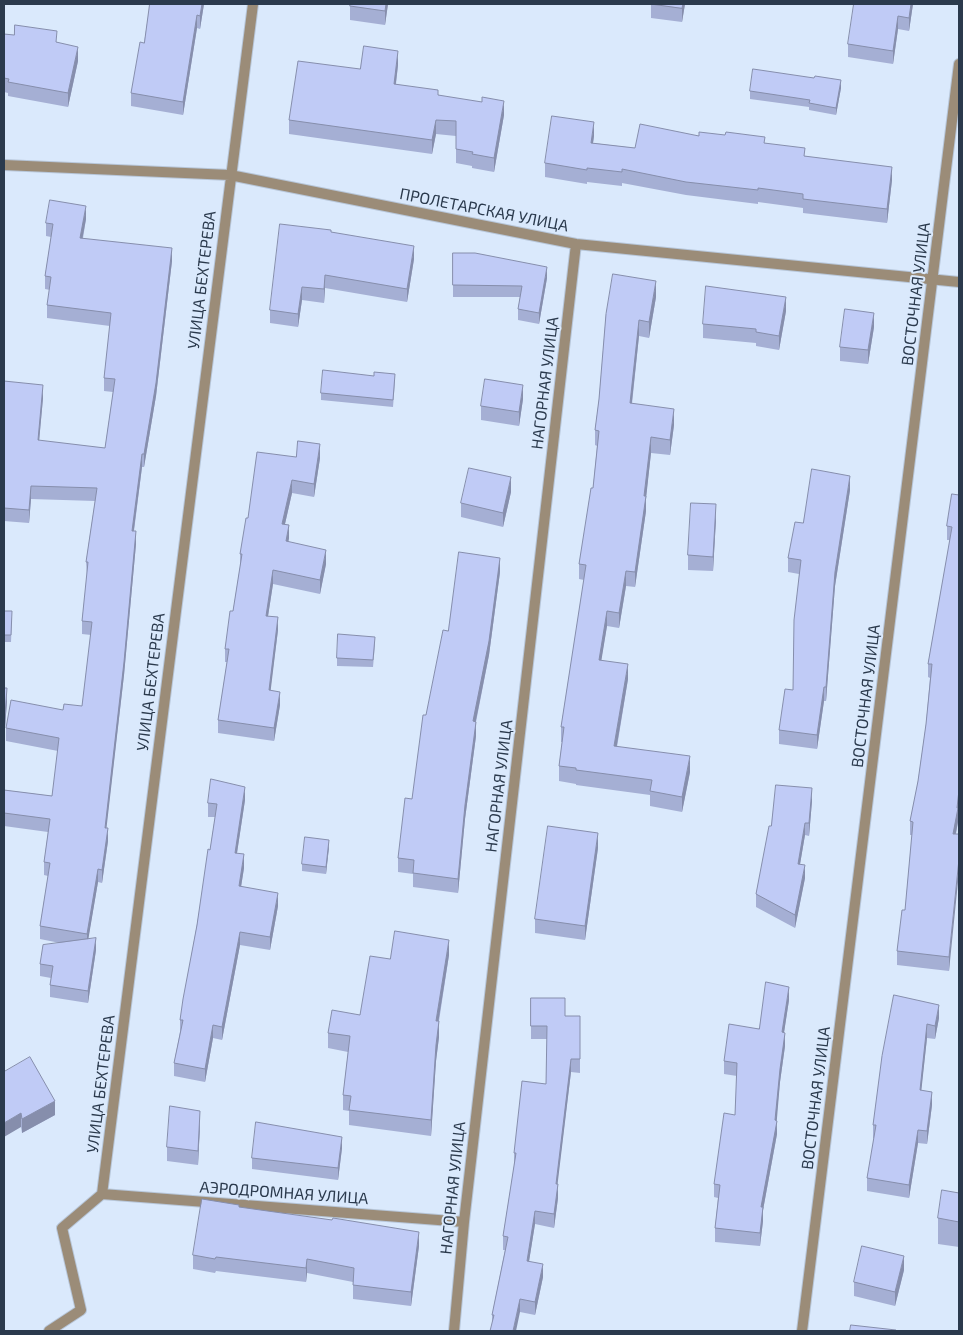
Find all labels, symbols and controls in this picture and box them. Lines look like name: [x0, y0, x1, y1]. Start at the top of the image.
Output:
street label: ПРОЛЕТАРСКАЯ УЛИЦА: [398, 184, 570, 236]
street label: УЛИЦА БЕХТЕРЕВА: [184, 210, 220, 350]
street label: ВОСТОЧНАЯ УЛИЦА: [898, 221, 934, 367]
street label: НАГОРНАЯ УЛИЦА: [527, 316, 563, 450]
street label: УЛИЦА БЕХТЕРЕВА: [133, 612, 169, 752]
street label: ВОСТОЧНАЯ УЛИЦА: [848, 623, 884, 769]
street label: НАГОРНАЯ УЛИЦА: [481, 719, 517, 853]
street label: УЛИЦА БЕХТЕРЕВА: [83, 1014, 119, 1154]
street label: ВОСТОЧНАЯ УЛИЦА: [798, 1025, 834, 1171]
street label: НАГОРНАЯ УЛИЦА: [436, 1121, 470, 1255]
street label: АЭРОДРОМНАЯ УЛИЦА: [199, 1178, 369, 1208]

